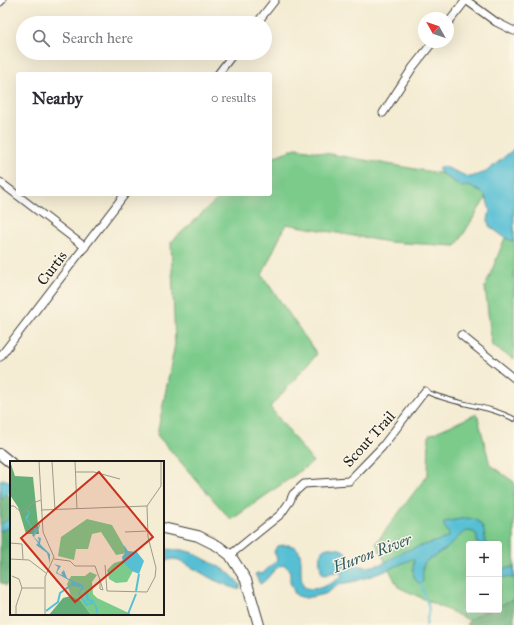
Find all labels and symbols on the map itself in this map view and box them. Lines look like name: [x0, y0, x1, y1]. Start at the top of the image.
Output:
north arrow: [418, 12, 454, 48]
street label: Curtis: [33, 247, 71, 289]
street label: Scout Trail: [339, 407, 399, 471]
inset map: [10, 461, 164, 615]
water label: Huron River: [329, 529, 415, 577]

